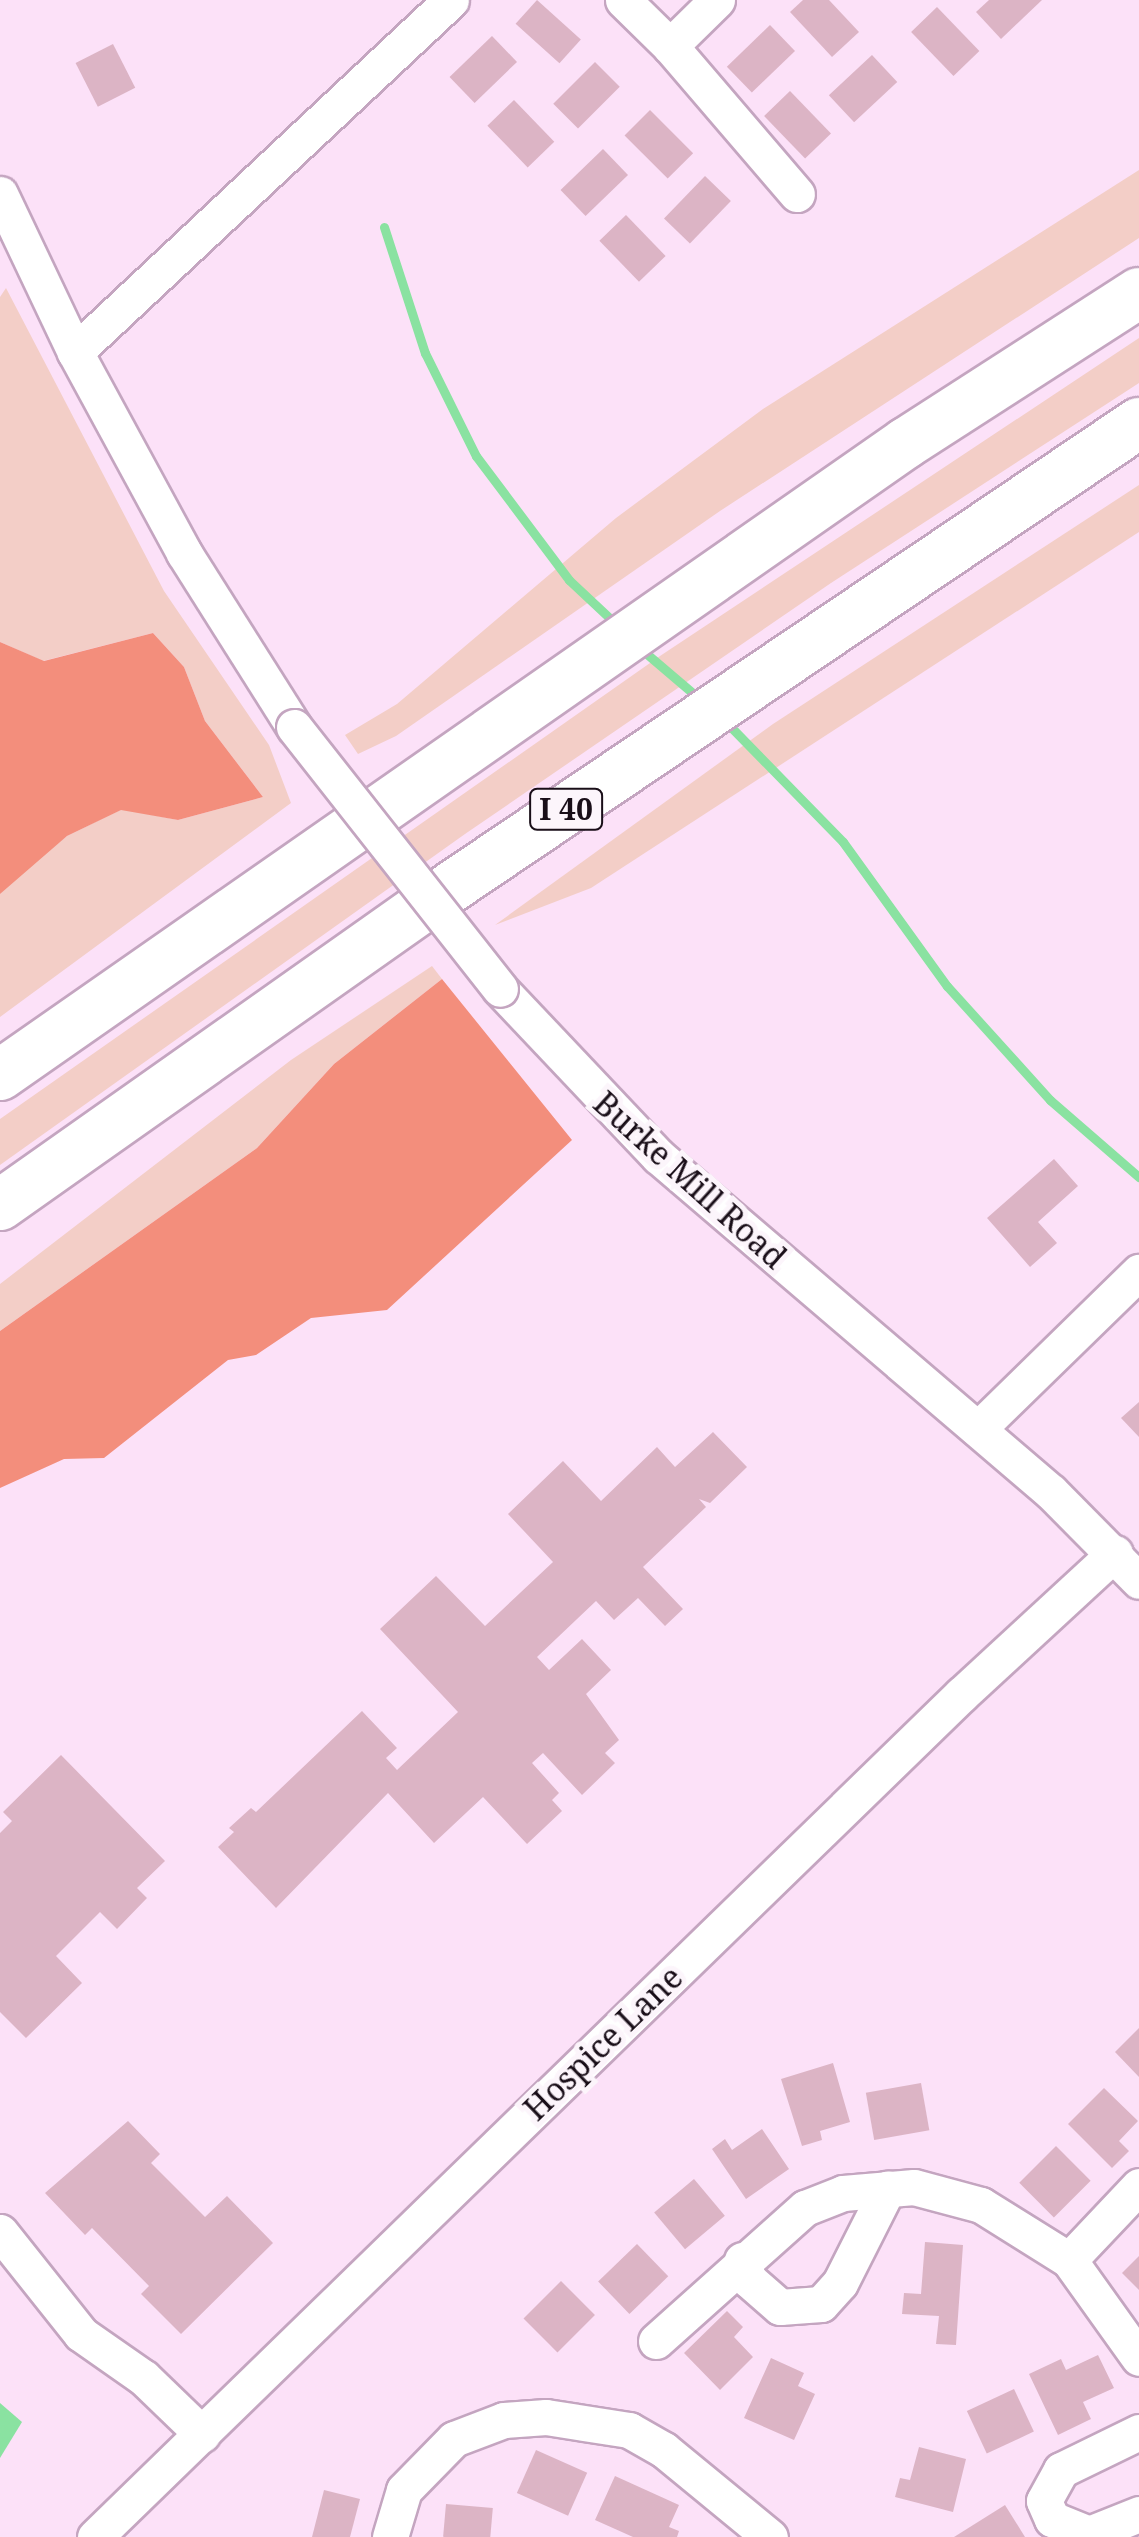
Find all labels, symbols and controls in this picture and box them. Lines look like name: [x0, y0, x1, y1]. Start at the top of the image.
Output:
road number: I 40: [528, 784, 604, 834]
street label: Burke Mill Road: [586, 1084, 794, 1276]
street label: Hospice Lane: [516, 1958, 690, 2128]

